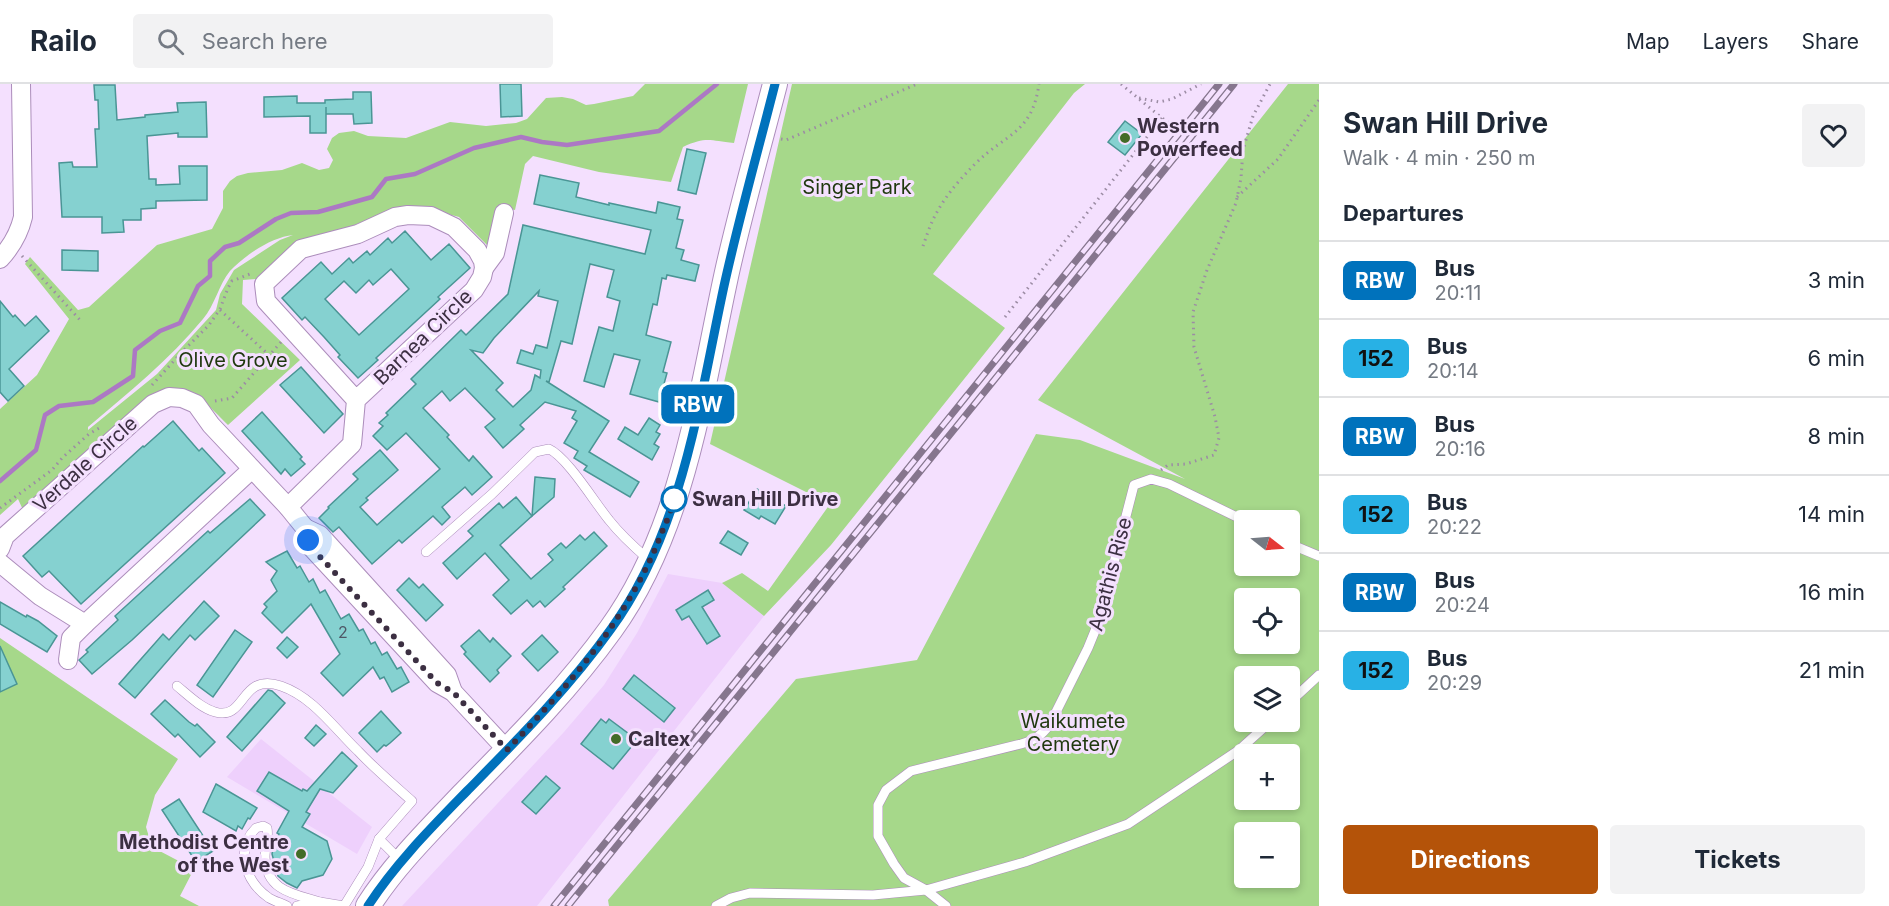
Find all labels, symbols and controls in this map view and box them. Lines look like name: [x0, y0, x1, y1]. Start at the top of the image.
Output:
search box: [133, 14, 553, 68]
text: Railo: [30, 24, 97, 58]
icon: search: [154, 25, 187, 58]
text: Search here: [202, 28, 328, 54]
text: Map: [1626, 29, 1670, 54]
text: Layers: [1703, 29, 1769, 54]
text: Share: [1802, 29, 1859, 54]
button: heart: [1802, 104, 1865, 167]
text: Swan Hill Drive: [1343, 106, 1548, 140]
place label: Western Powerfeed: [1137, 114, 1243, 161]
marker: Western Powerfeed: [1118, 131, 1132, 145]
text: Walk · 4 min · 250 m: [1343, 146, 1536, 170]
park label: Singer Park: [802, 175, 912, 199]
text: Departures: [1343, 200, 1464, 226]
text: Bus: [1434, 255, 1475, 281]
text: 3 min: [1808, 267, 1865, 293]
text: RBW: [1355, 268, 1404, 293]
text: 20:11: [1434, 281, 1481, 305]
street label: Barnea Circle: [369, 284, 477, 390]
text: Bus: [1427, 333, 1468, 359]
text: 6 min: [1808, 345, 1865, 371]
text: 152: [1358, 346, 1394, 371]
park label: Olive Grove: [178, 348, 288, 372]
text: 20:14: [1427, 359, 1479, 383]
line badge: RBW: [664, 384, 732, 424]
text: RBW: [673, 392, 723, 417]
street label: Verdale Circle: [28, 411, 142, 517]
text: Bus: [1434, 411, 1475, 437]
text: 8 min: [1808, 423, 1865, 449]
text: RBW: [1355, 424, 1404, 449]
text: 20:16: [1434, 437, 1486, 461]
marker: Swan Hill Drive: [661, 486, 687, 512]
place label: Swan Hill Drive: [692, 487, 839, 511]
text: Bus: [1427, 489, 1468, 515]
text: 14 min: [1798, 501, 1865, 527]
text: 152: [1358, 502, 1394, 527]
north arrow: [1234, 510, 1300, 576]
map controls: [1234, 510, 1300, 888]
street label: Agathis Rise: [1083, 515, 1137, 633]
text: 20:22: [1427, 515, 1482, 539]
your location: [293, 525, 323, 555]
text: Bus: [1434, 567, 1475, 593]
text: 16 min: [1799, 579, 1865, 605]
text: RBW: [1355, 580, 1404, 605]
button: locate: [1234, 588, 1300, 654]
text: 20:24: [1434, 593, 1490, 617]
house number: 2: [338, 622, 348, 642]
text: Bus: [1427, 645, 1468, 671]
text: 21 min: [1799, 657, 1865, 683]
text: 152: [1358, 658, 1394, 683]
button: layers: [1234, 666, 1300, 732]
text: 20:29: [1427, 671, 1482, 695]
park label: Waikumete Cemetery: [1021, 709, 1125, 756]
place label: Caltex: [628, 727, 691, 751]
marker: Caltex: [609, 732, 623, 746]
button: +: [1234, 744, 1300, 810]
button: −: [1234, 822, 1300, 888]
button: Directions: [1343, 825, 1598, 894]
button: Tickets: [1610, 825, 1865, 894]
place label: Methodist Centre of the West: [119, 830, 289, 877]
marker: Methodist Centre of the West: [294, 847, 308, 861]

